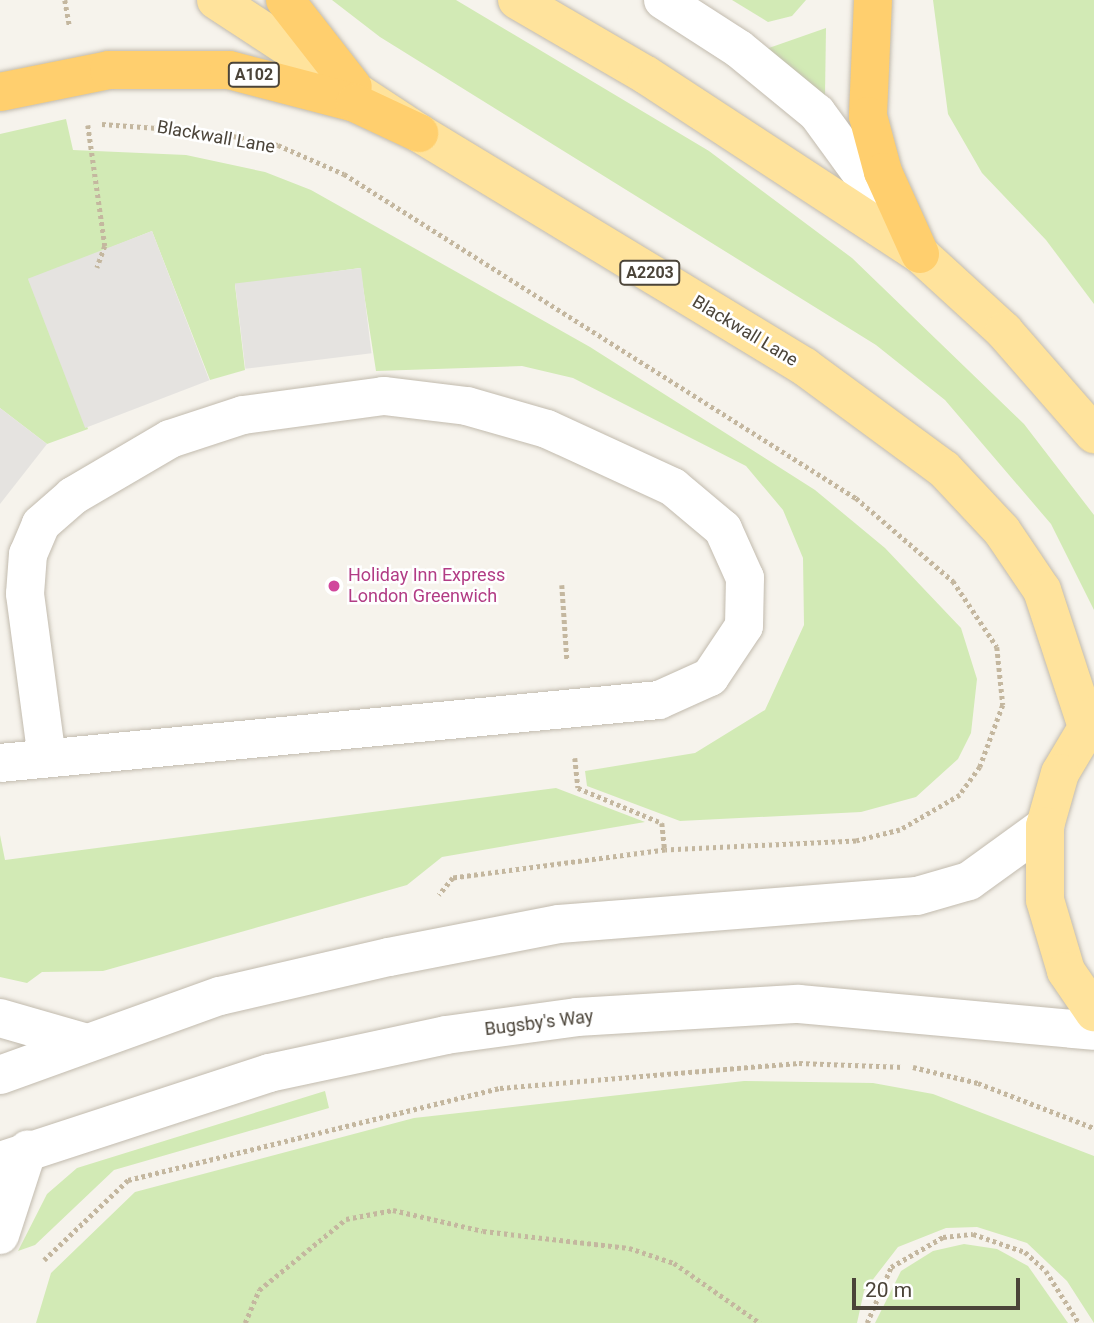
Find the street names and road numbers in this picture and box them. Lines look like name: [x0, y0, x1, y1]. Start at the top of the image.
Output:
road number: A102: [228, 62, 280, 88]
street label: Blackwall Lane: [155, 116, 277, 158]
road number: A2203: [618, 260, 682, 286]
street label: Blackwall Lane: [688, 291, 802, 371]
street label: Bugsby's Way: [483, 1006, 595, 1040]

